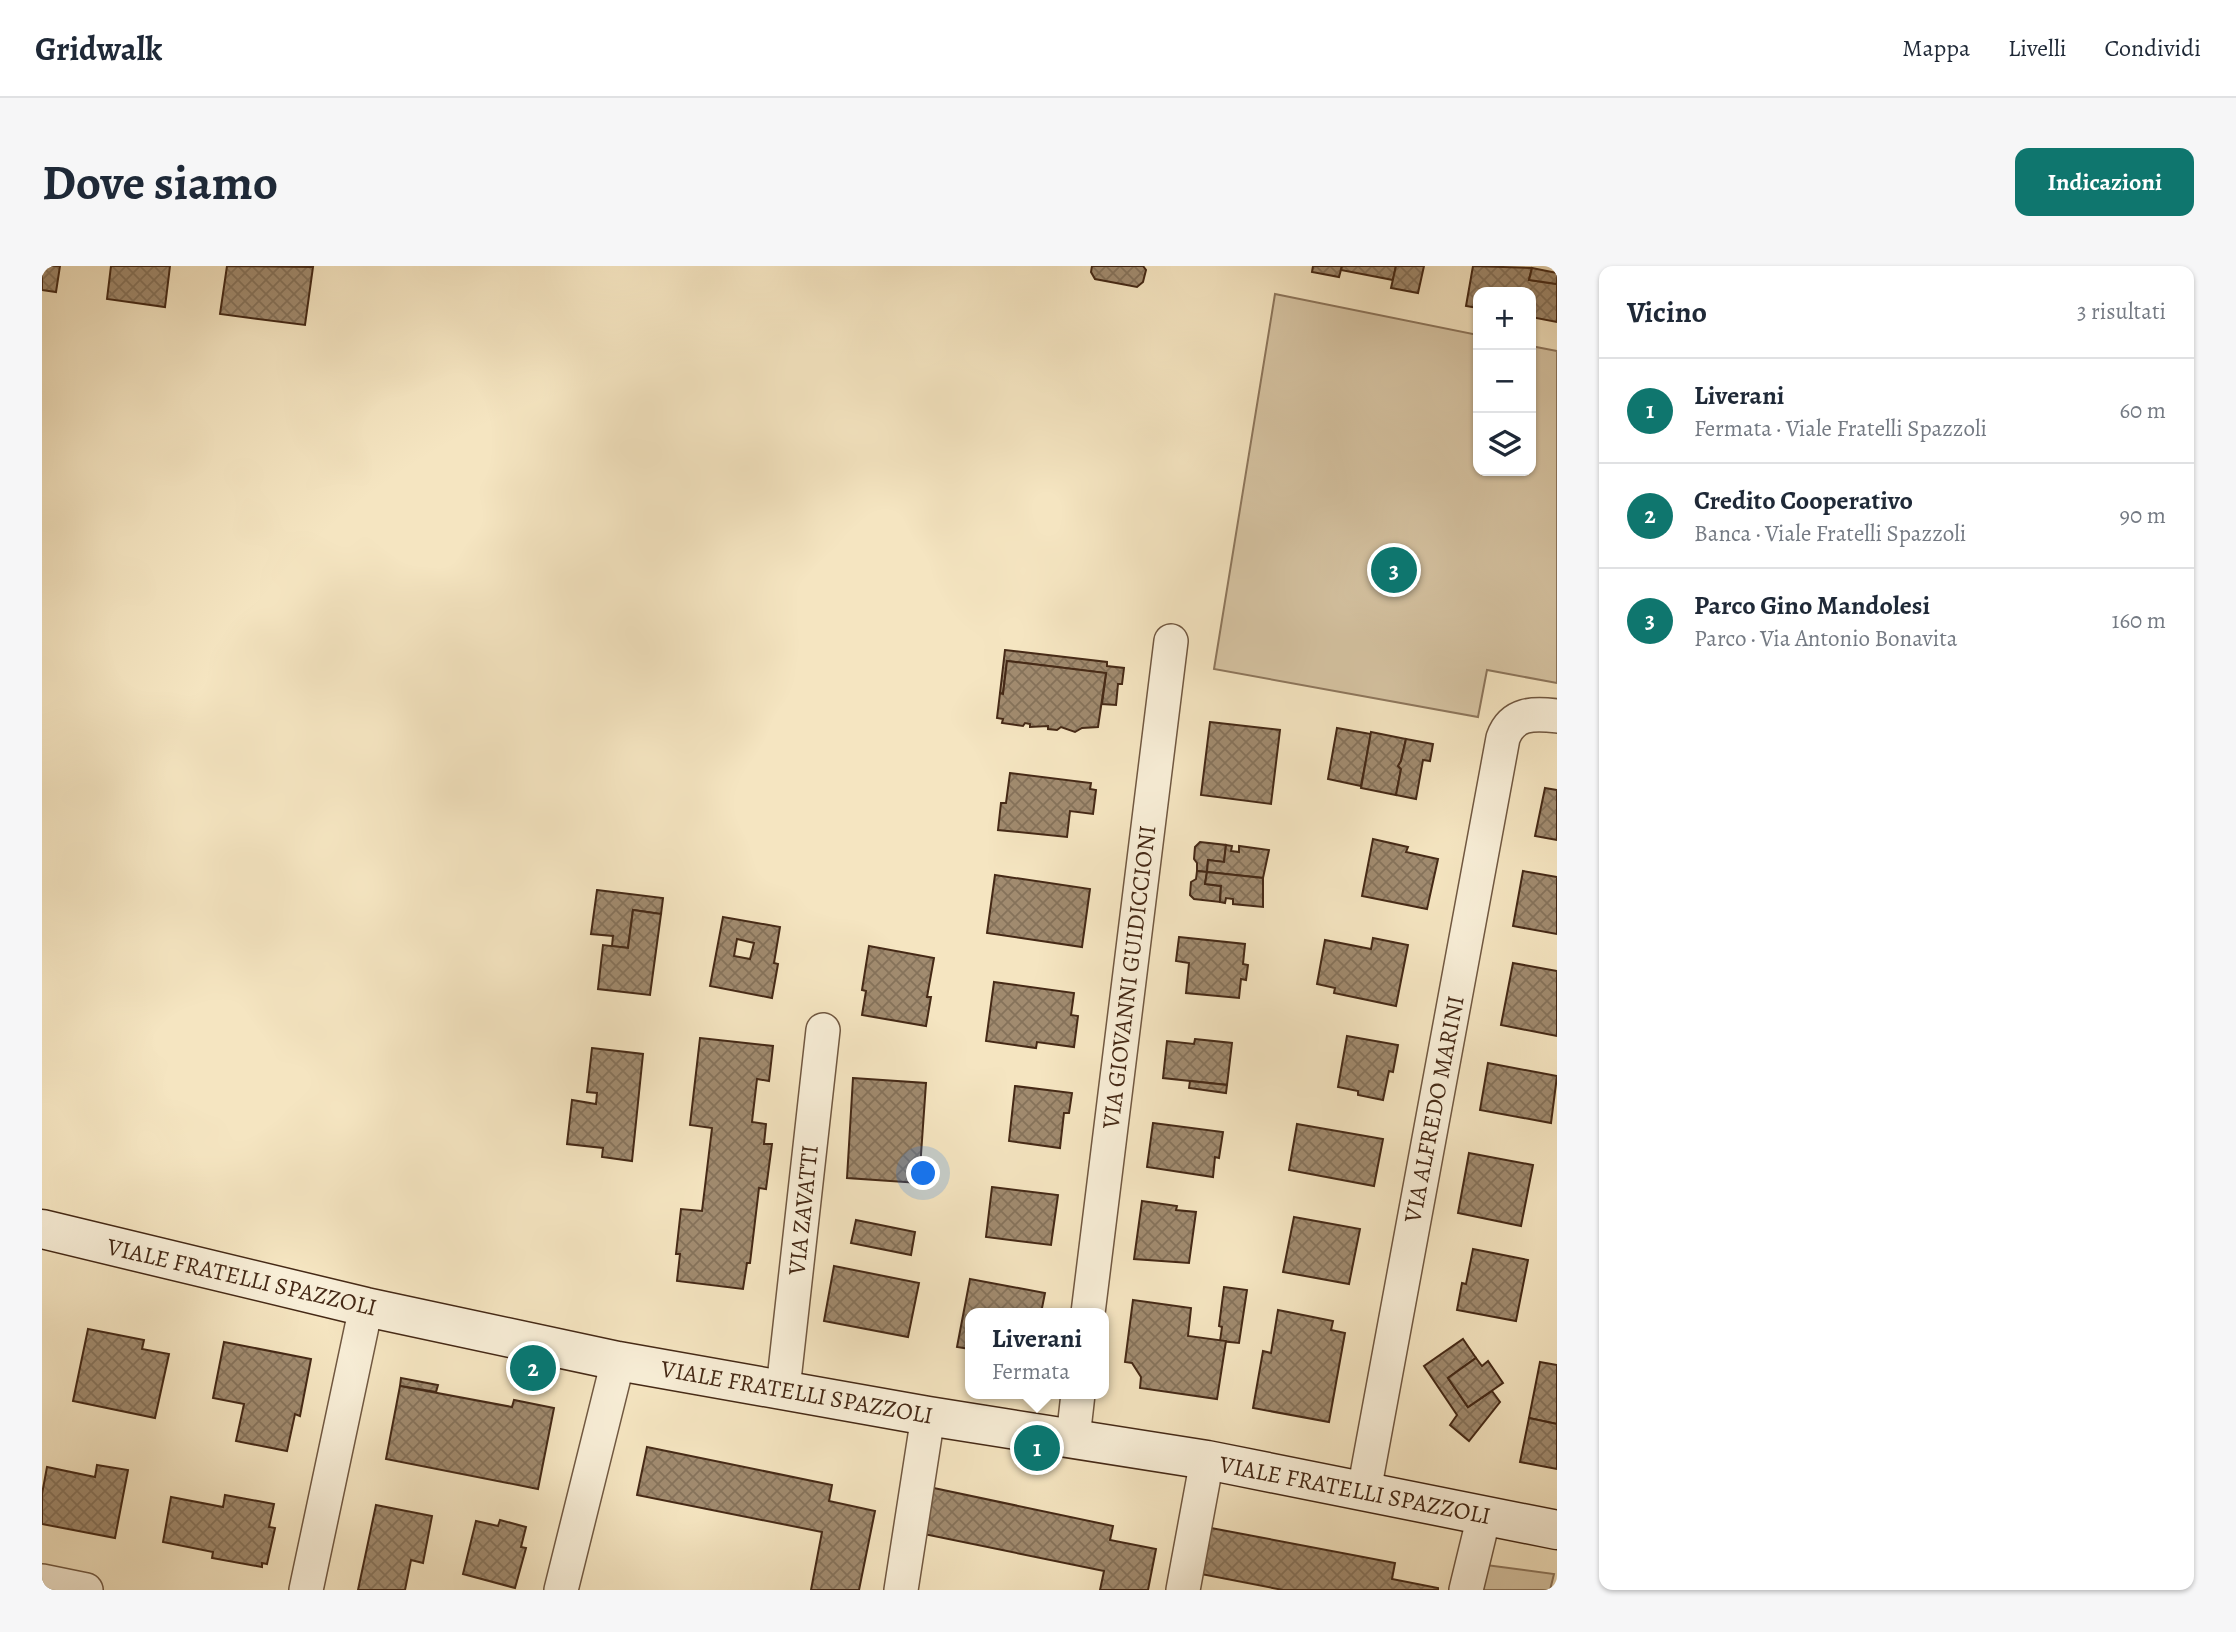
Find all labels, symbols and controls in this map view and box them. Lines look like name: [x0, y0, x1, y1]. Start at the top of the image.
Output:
text: Gridwalk: [35, 26, 162, 71]
text: Mappa: [1902, 32, 1970, 64]
text: Livelli: [2008, 32, 2067, 64]
text: Condividi: [2105, 32, 2201, 64]
button: Indicazioni: [2015, 148, 2194, 216]
text: Dove siamo: [42, 149, 278, 216]
map controls: [1473, 287, 1536, 476]
button: +: [1473, 287, 1536, 350]
text: Vicino: [1627, 292, 1707, 332]
text: 3 risultati: [2077, 296, 2166, 327]
button: −: [1473, 350, 1536, 413]
text: Liverani: [1694, 378, 1784, 413]
text: 1: [1646, 395, 1654, 426]
text: 60 m: [2119, 395, 2166, 426]
button: layers: [1473, 413, 1536, 476]
text: Fermata · Viale Fratelli Spazzoli: [1694, 413, 1987, 444]
text: Credito Cooperativo: [1694, 483, 1913, 518]
text: 2: [1644, 500, 1656, 531]
text: 90 m: [2120, 500, 2166, 531]
text: Banca · Viale Fratelli Spazzoli: [1694, 518, 1966, 549]
pin: 3: [1371, 544, 1417, 596]
text: Parco Gino Mandolesi: [1694, 588, 1930, 623]
text: 3: [1645, 605, 1655, 636]
text: 160 m: [2112, 605, 2166, 636]
text: Parco · Via Antonio Bonavita: [1694, 623, 1958, 654]
street label: VIA GIOVANNI GUIDICCIONI: [1094, 823, 1163, 1132]
street label: VIA ALFREDO MARINI: [1396, 993, 1472, 1226]
street label: VIA ZAVATTI: [780, 1143, 826, 1278]
your location: [906, 1156, 940, 1190]
street label: VIALE FRATELLI SPAZZOLI: [103, 1230, 380, 1324]
popup: [965, 1308, 1109, 1399]
text: Liverani: [992, 1321, 1082, 1356]
pin: 2: [510, 1342, 556, 1394]
street label: VIALE FRATELLI SPAZZOLI: [657, 1352, 936, 1432]
text: Fermata: [992, 1356, 1070, 1387]
pin: 1: [1014, 1422, 1060, 1474]
street label: VIALE FRATELLI SPAZZOLI: [1216, 1448, 1493, 1532]

